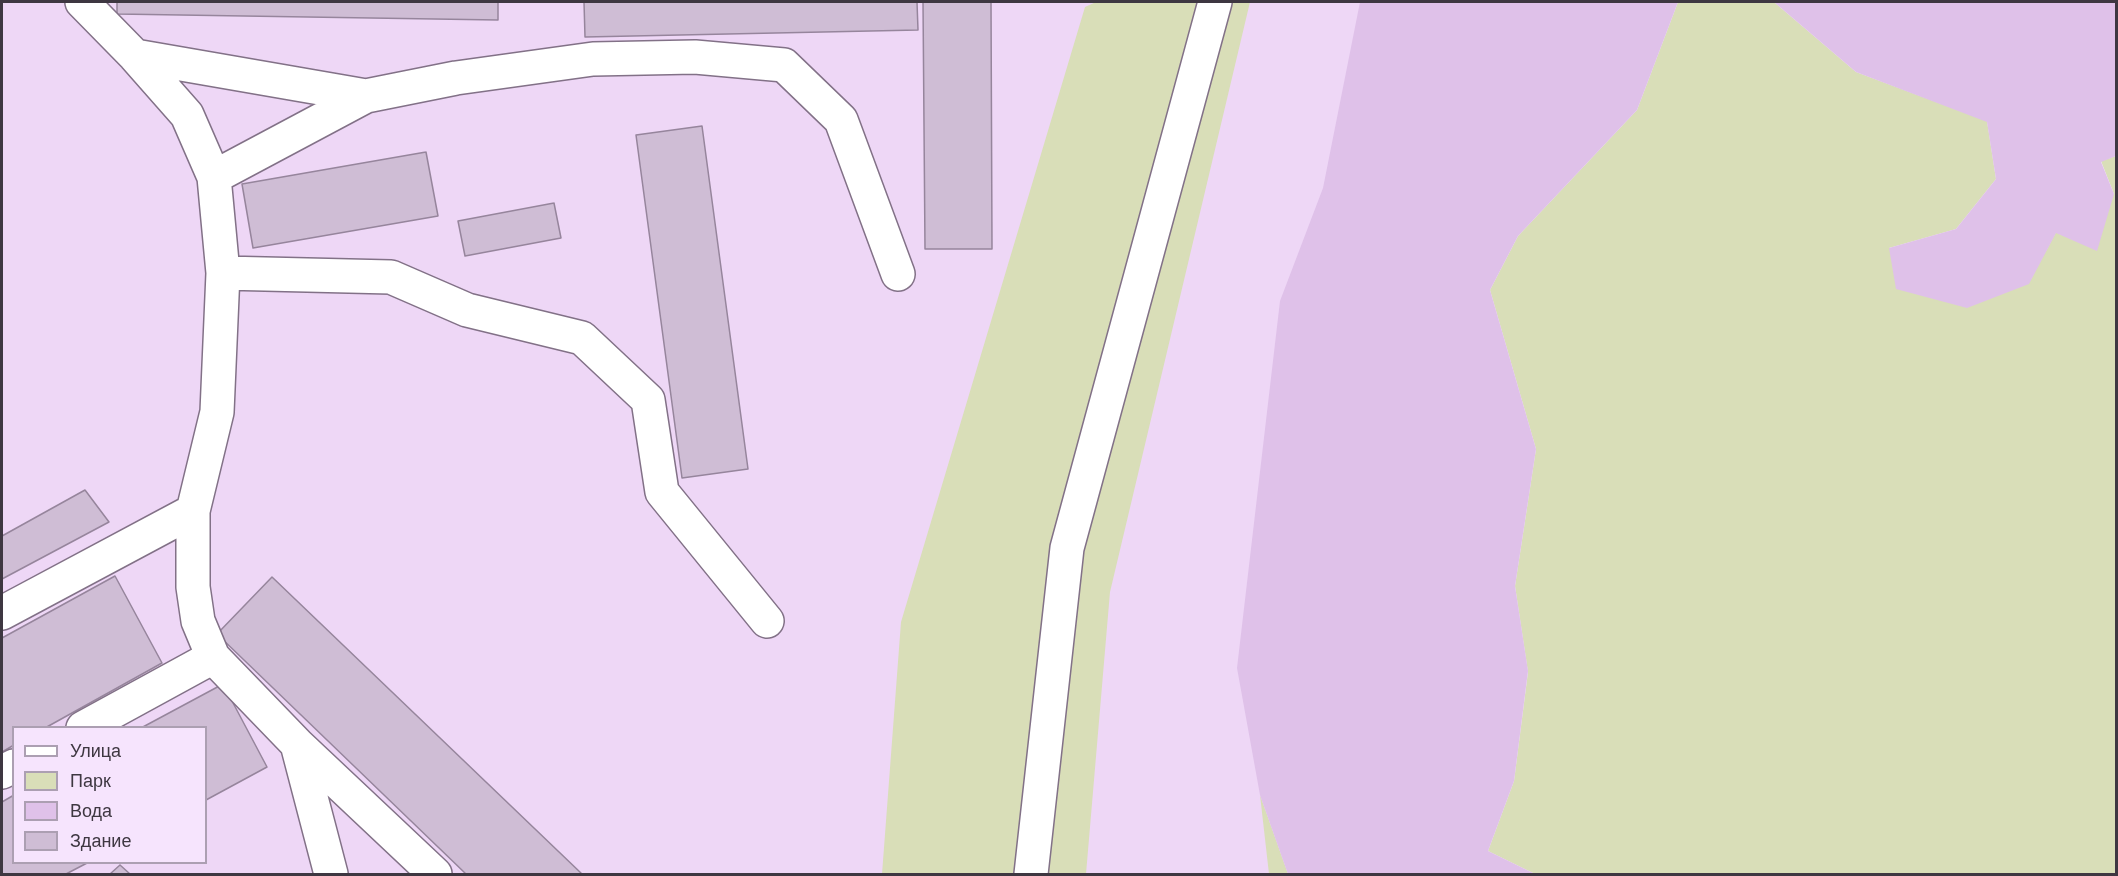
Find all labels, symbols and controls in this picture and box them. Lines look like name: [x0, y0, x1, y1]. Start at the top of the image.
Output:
legend: [12, 726, 207, 864]
text: Улица: [70, 740, 121, 761]
text: Парк: [70, 770, 111, 791]
text: Вода: [70, 800, 112, 821]
text: Здание: [70, 830, 131, 851]

